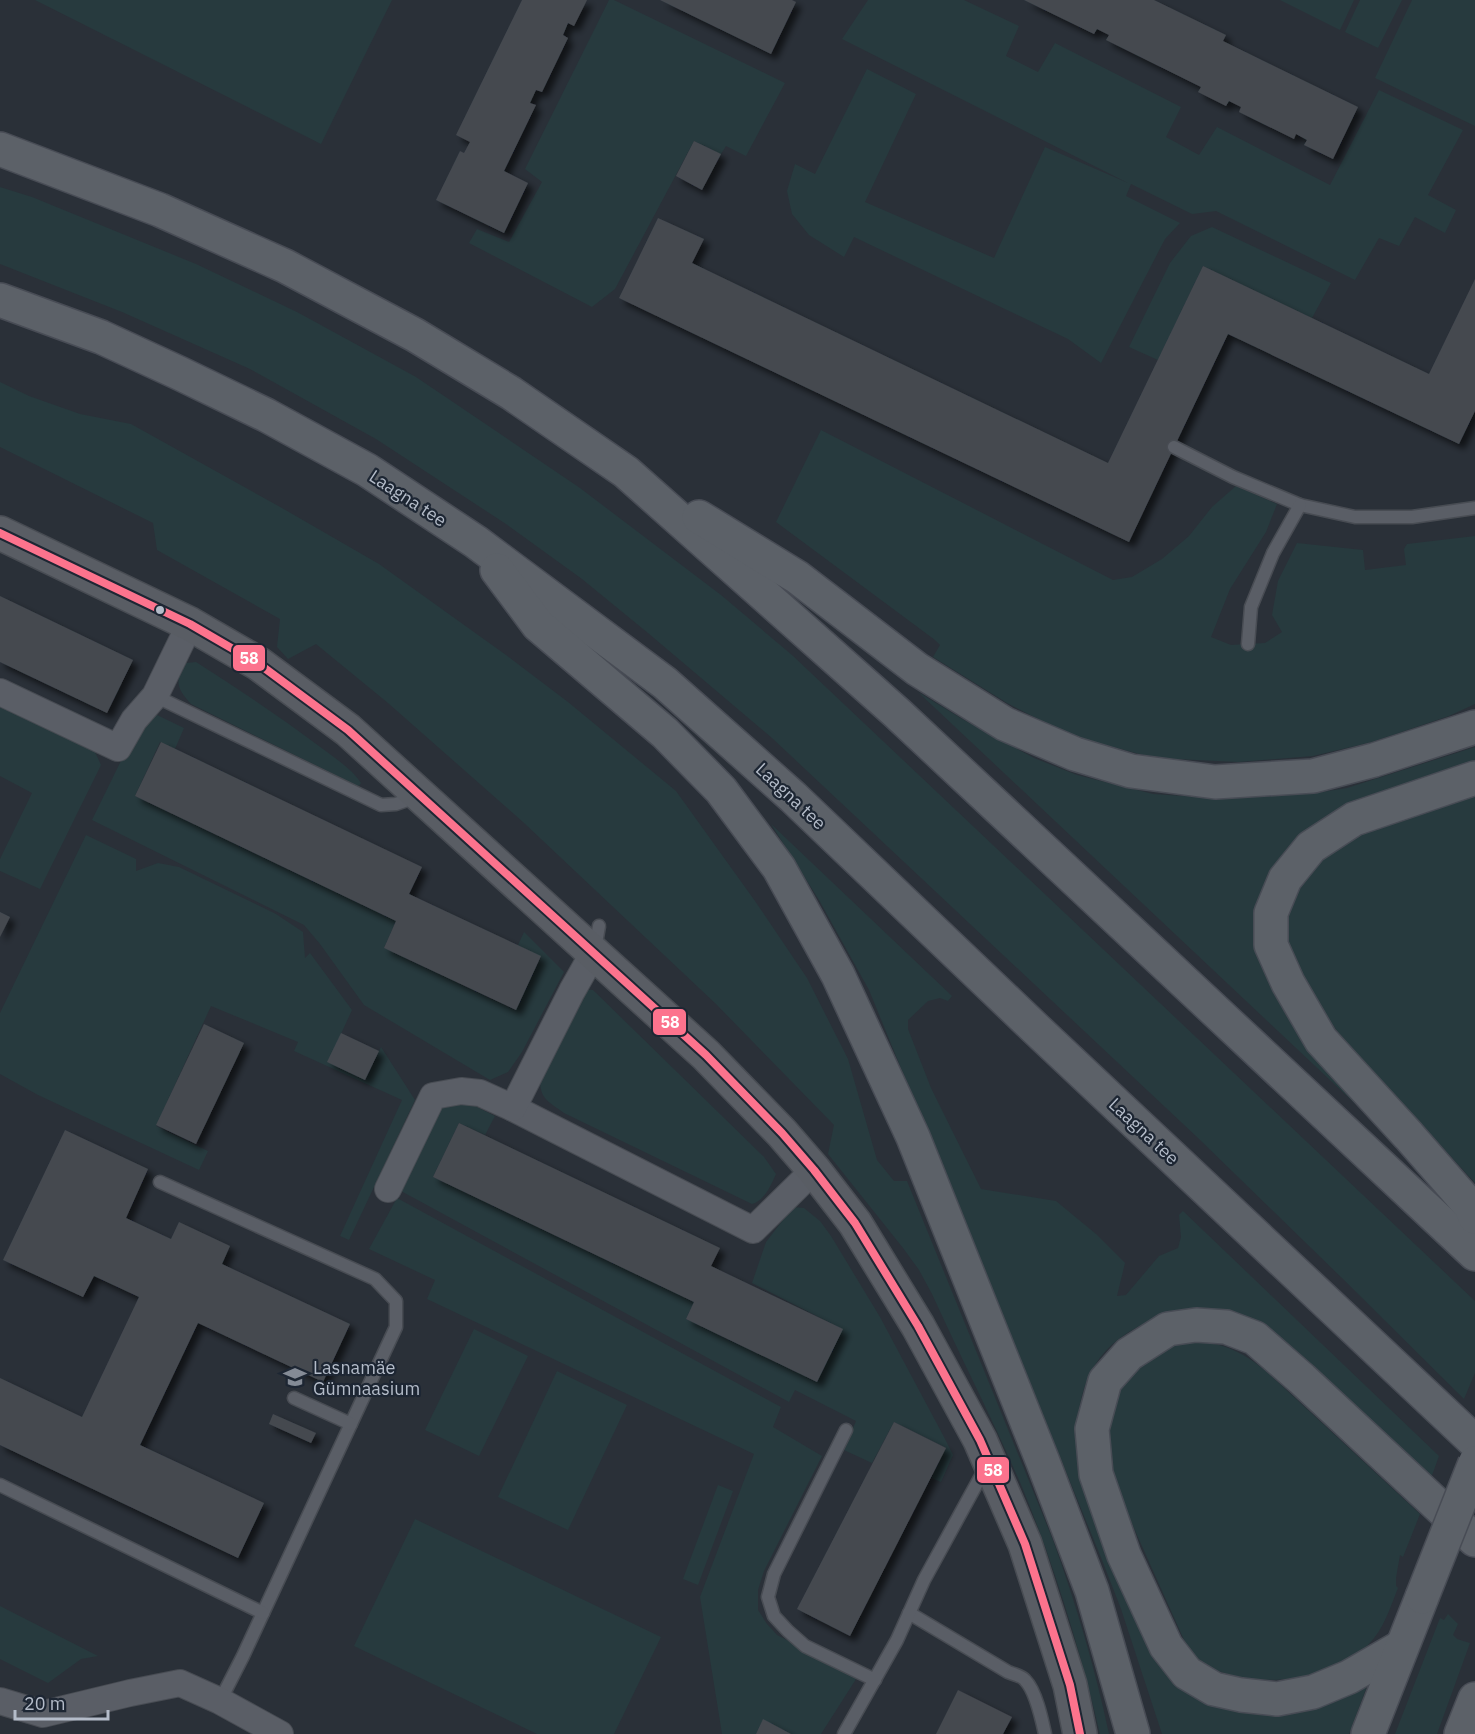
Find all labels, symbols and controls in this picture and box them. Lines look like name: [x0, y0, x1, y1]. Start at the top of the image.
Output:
street label: Laagna tee: [365, 464, 451, 532]
unlabelled marker: [154, 604, 166, 616]
line badge: 58: [232, 644, 266, 672]
text: 58: [239, 648, 259, 668]
street label: Laagna tee: [751, 758, 831, 834]
line badge: 58: [652, 1008, 687, 1036]
text: 58: [660, 1012, 680, 1032]
street label: Laagna tee: [1104, 1093, 1184, 1169]
place label: Lasnamäe Gümnaasium: [313, 1356, 420, 1400]
school or university icon: Lasnamäe Gümnaasium: [282, 1364, 308, 1390]
line badge: 58: [976, 1456, 1010, 1484]
text: 58: [983, 1460, 1003, 1480]
scale bar: [15, 1683, 108, 1721]
text: 20 m: [24, 1692, 66, 1715]

